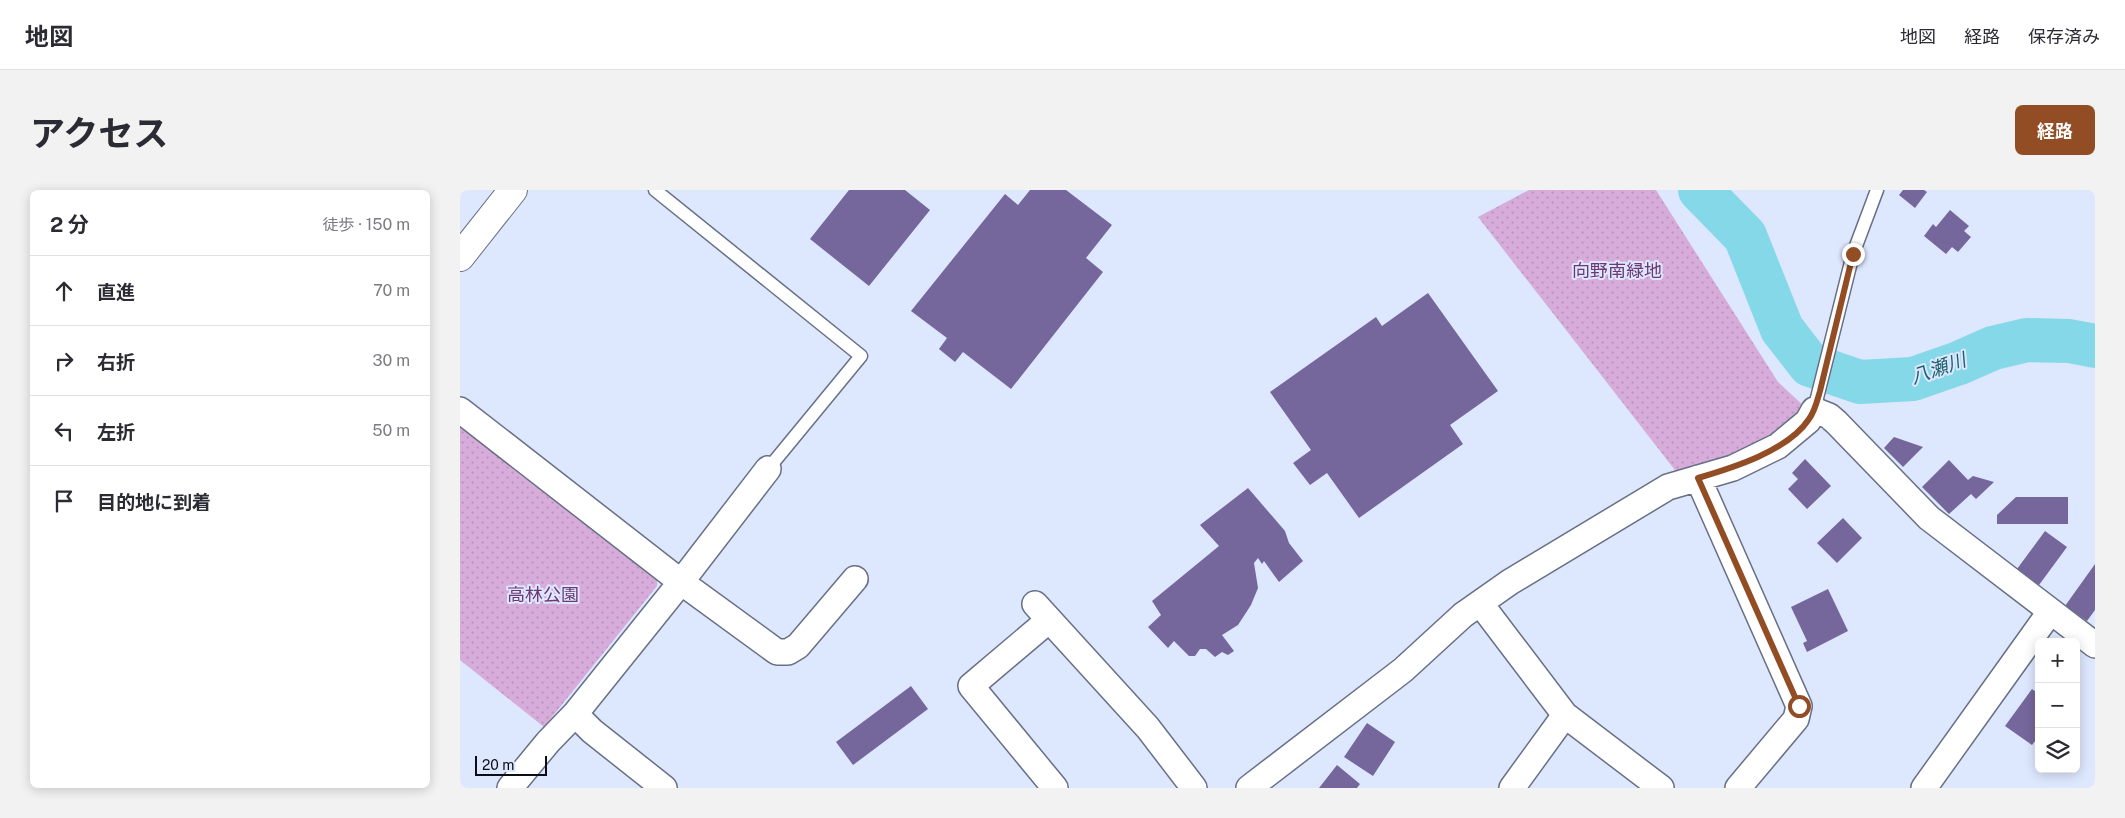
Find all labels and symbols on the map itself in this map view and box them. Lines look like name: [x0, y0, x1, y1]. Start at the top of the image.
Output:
route end: [1842, 243, 1865, 266]
park label: 向野南緑地: [1572, 260, 1662, 281]
water label: 八瀬川: [1907, 348, 1970, 388]
park label: 高林公園: [507, 584, 579, 605]
route start: [1788, 695, 1811, 718]
scale bar: [475, 753, 548, 776]

